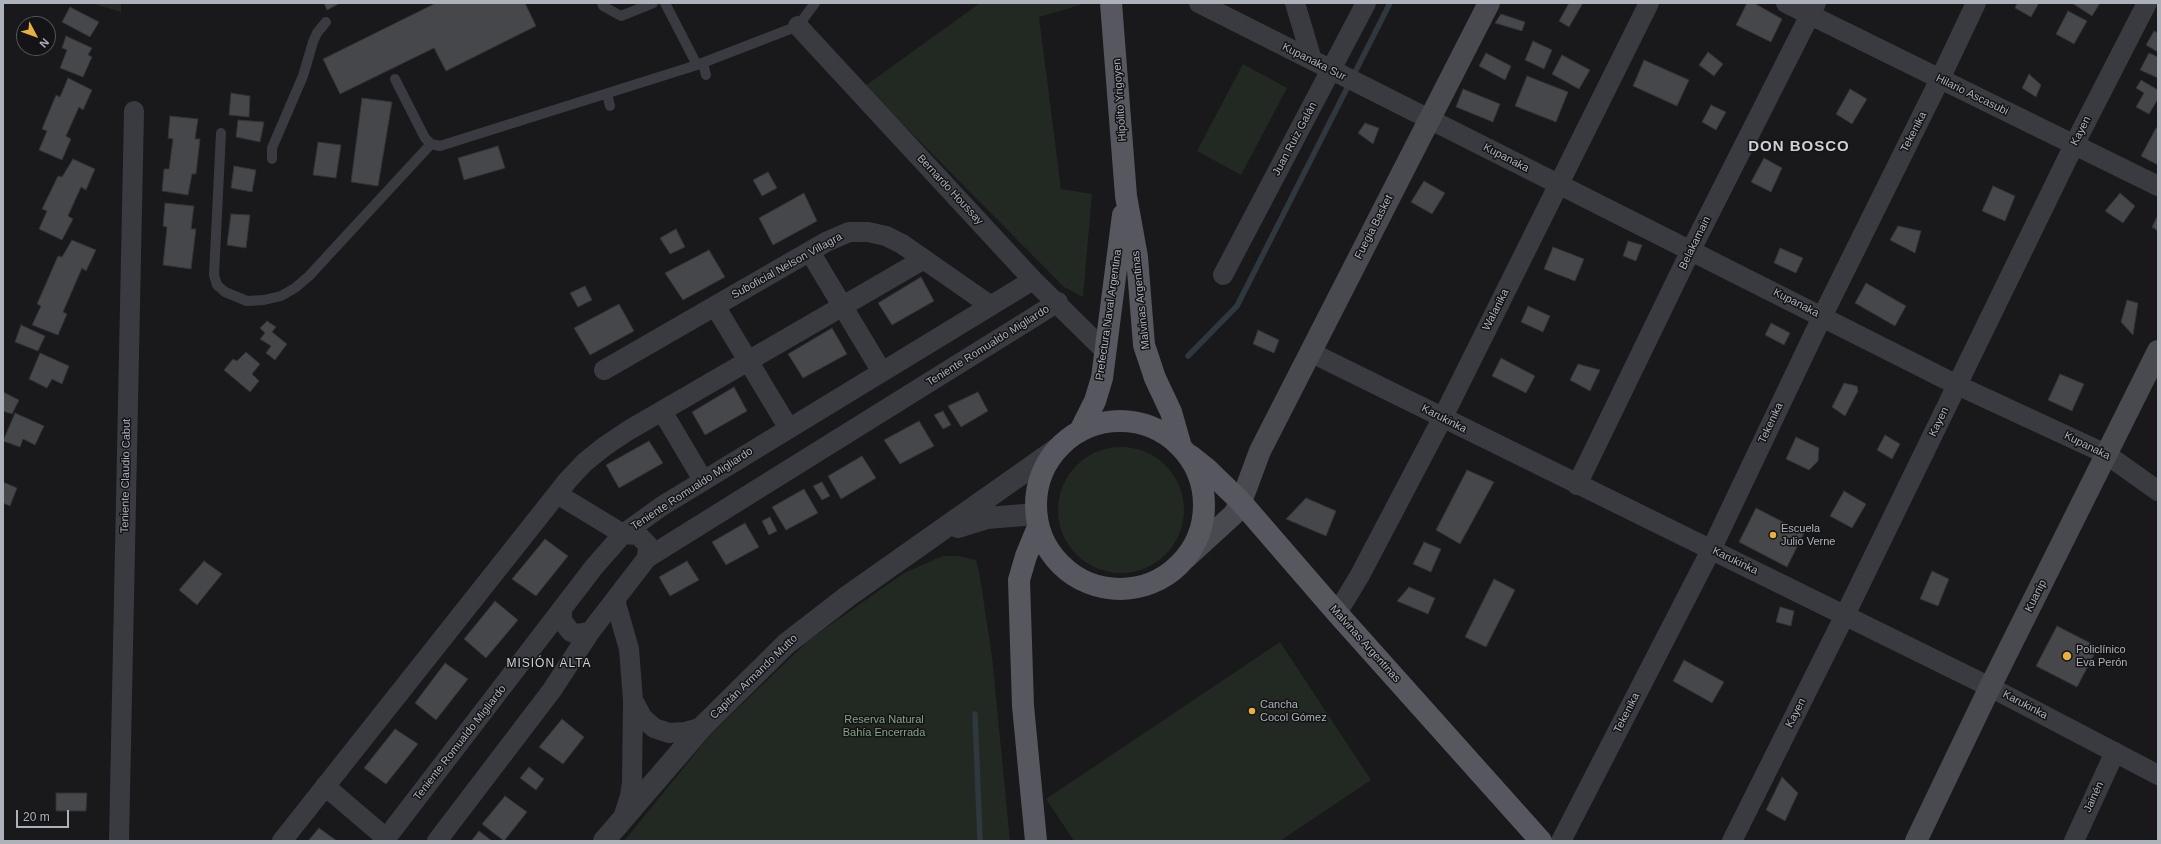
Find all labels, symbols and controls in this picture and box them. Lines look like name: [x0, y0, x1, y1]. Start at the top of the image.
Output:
north arrow: [16, 16, 56, 56]
text: N: [37, 36, 51, 50]
street label: Kupanaka Sur: [1280, 40, 1348, 84]
street label: Hipólito Yrigoyen: [1111, 58, 1129, 142]
street label: Hilario Ascasubi: [1934, 72, 2010, 118]
street label: Juan Ruiz Galán: [1270, 100, 1320, 178]
street label: Tekenika: [1898, 110, 1930, 154]
street label: Kayen: [2068, 114, 2094, 148]
district label: DON BOSCO: [1748, 138, 1850, 156]
street label: Kupanaka: [1481, 141, 1531, 175]
street label: Bernardo Houssay: [914, 152, 986, 228]
street label: Fuegia Basket: [1352, 193, 1396, 261]
street label: Belakamain: [1676, 214, 1714, 272]
street label: Suboficial Nelson Villagra: [729, 230, 845, 302]
street label: Prefectura Naval Argentina: [1093, 249, 1125, 381]
street label: Malvinas Argentinas: [1129, 250, 1153, 350]
street label: Kupanaka: [1771, 286, 1821, 320]
street label: Walanika: [1480, 287, 1512, 333]
street label: Teniente Romualdo Migliardo: [924, 303, 1052, 389]
street label: Tekenika: [1756, 401, 1786, 445]
street label: Karukinka: [1419, 402, 1469, 436]
street label: Kayen: [1926, 405, 1952, 439]
street label: Teniente Claudio Cabut: [118, 419, 134, 533]
street label: Kupanaka: [2062, 429, 2112, 463]
street label: Teniente Romualdo Migliardo: [629, 445, 755, 533]
place label: Escuela Julio Verne: [1781, 522, 1835, 548]
marker: Escuela Julio Verne: [1768, 530, 1778, 540]
street label: Karukinka: [1710, 544, 1760, 578]
street label: Kuanip: [2022, 578, 2050, 614]
street label: Malvinas Argentinas: [1327, 603, 1403, 685]
street label: Capitán Armando Mutto: [708, 632, 800, 722]
place label: Policlínico Eva Perón: [2076, 643, 2127, 669]
marker: Policlínico Eva Perón: [2061, 650, 2073, 662]
district label: MISIÓN ALTA: [506, 657, 592, 671]
street label: Teniente Romualdo Migliardo: [411, 683, 509, 803]
street label: Karukinka: [2000, 688, 2050, 722]
street label: Tekenika: [1611, 691, 1643, 735]
street label: Kayen: [1783, 696, 1809, 730]
place label: Cancha Cocol Gómez: [1260, 698, 1327, 724]
marker: Cancha Cocol Gómez: [1247, 706, 1257, 716]
park label: Reserva Natural Bahía Encerrada: [843, 713, 925, 739]
street label: Jainén: [2081, 780, 2107, 814]
scale bar: [18, 802, 71, 828]
text: 20 m: [23, 810, 50, 824]

